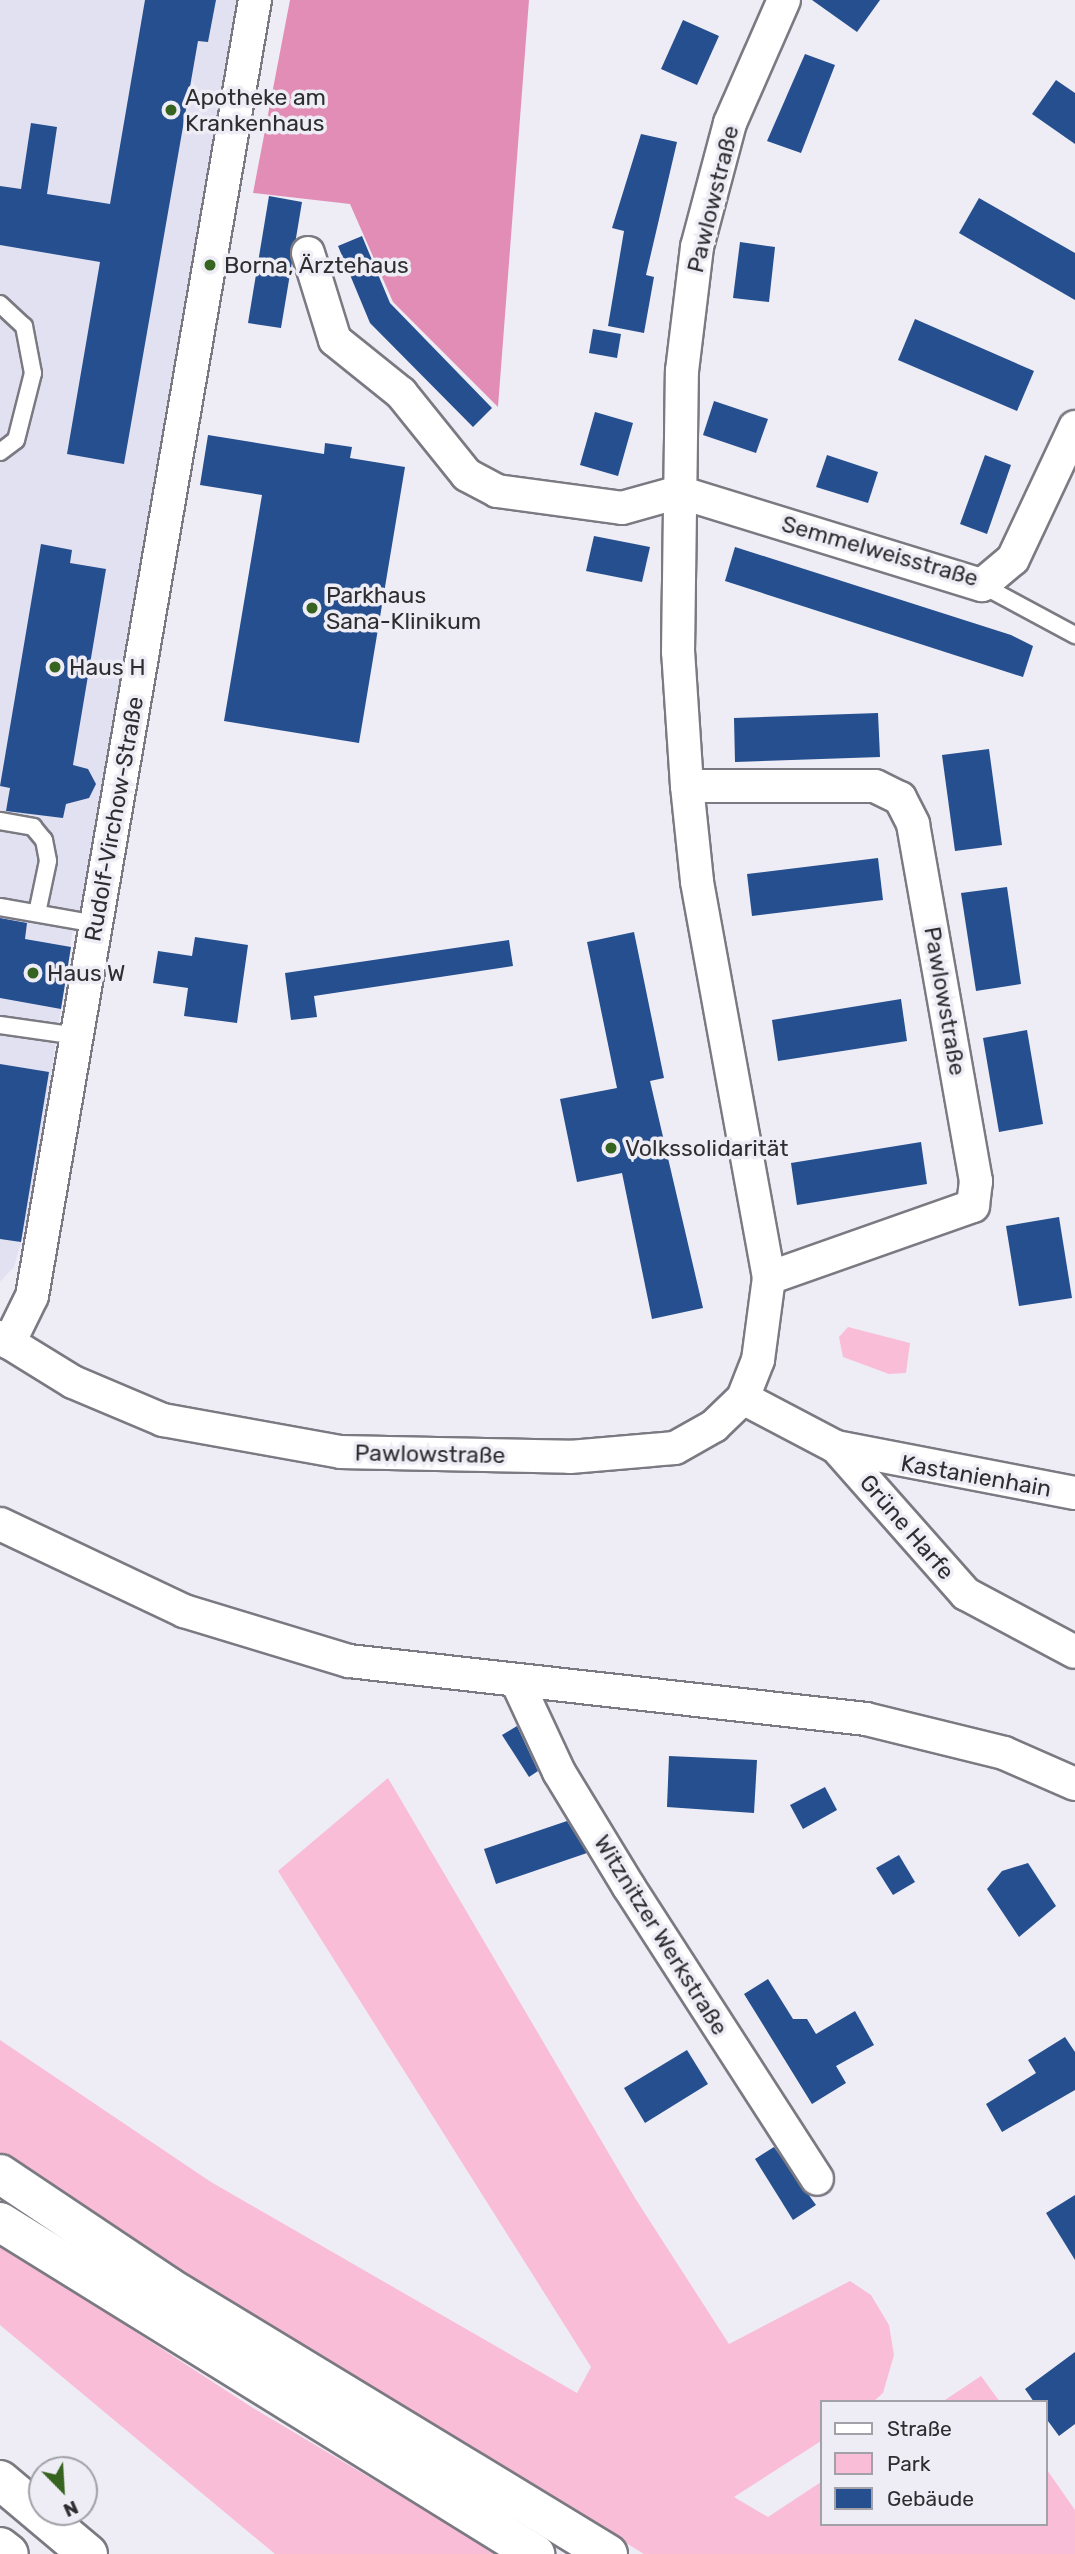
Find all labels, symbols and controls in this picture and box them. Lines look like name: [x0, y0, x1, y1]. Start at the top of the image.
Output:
place label: Apotheke am Krankenhaus: [185, 83, 326, 137]
marker: Apotheke am Krankenhaus: [163, 102, 179, 118]
street label: Pawlowstraße: [681, 123, 745, 275]
place label: Borna, Ärztehaus: [224, 251, 409, 279]
marker: Borna, Ärztehaus: [202, 257, 218, 273]
street label: Semmelweisstraße: [779, 510, 981, 592]
place label: Parkhaus Sana-Klinikum: [326, 581, 481, 635]
marker: Parkhaus Sana-Klinikum: [304, 600, 320, 616]
place label: Haus H: [69, 653, 146, 681]
marker: Haus H: [47, 659, 63, 675]
street label: Rudolf-Virchow-Straße: [79, 694, 149, 944]
street label: Pawlowstraße: [918, 924, 972, 1078]
place label: Haus W: [47, 959, 126, 987]
marker: Haus W: [25, 965, 41, 981]
place label: Volkssolidarität: [625, 1134, 788, 1162]
marker: Volkssolidarität: [603, 1140, 619, 1156]
street label: Pawlowstraße: [354, 1439, 506, 1469]
street label: Kastanienhain: [899, 1449, 1053, 1503]
street label: Grüne Harfe: [854, 1469, 960, 1585]
street label: Witznitzer Werkstraße: [588, 1829, 734, 2041]
legend: [820, 2400, 1047, 2526]
text: Straße: [887, 2416, 952, 2441]
text: Park: [887, 2451, 931, 2476]
north arrow: [28, 2456, 98, 2526]
text: Gebäude: [887, 2486, 974, 2511]
text: N: [60, 2496, 82, 2522]

